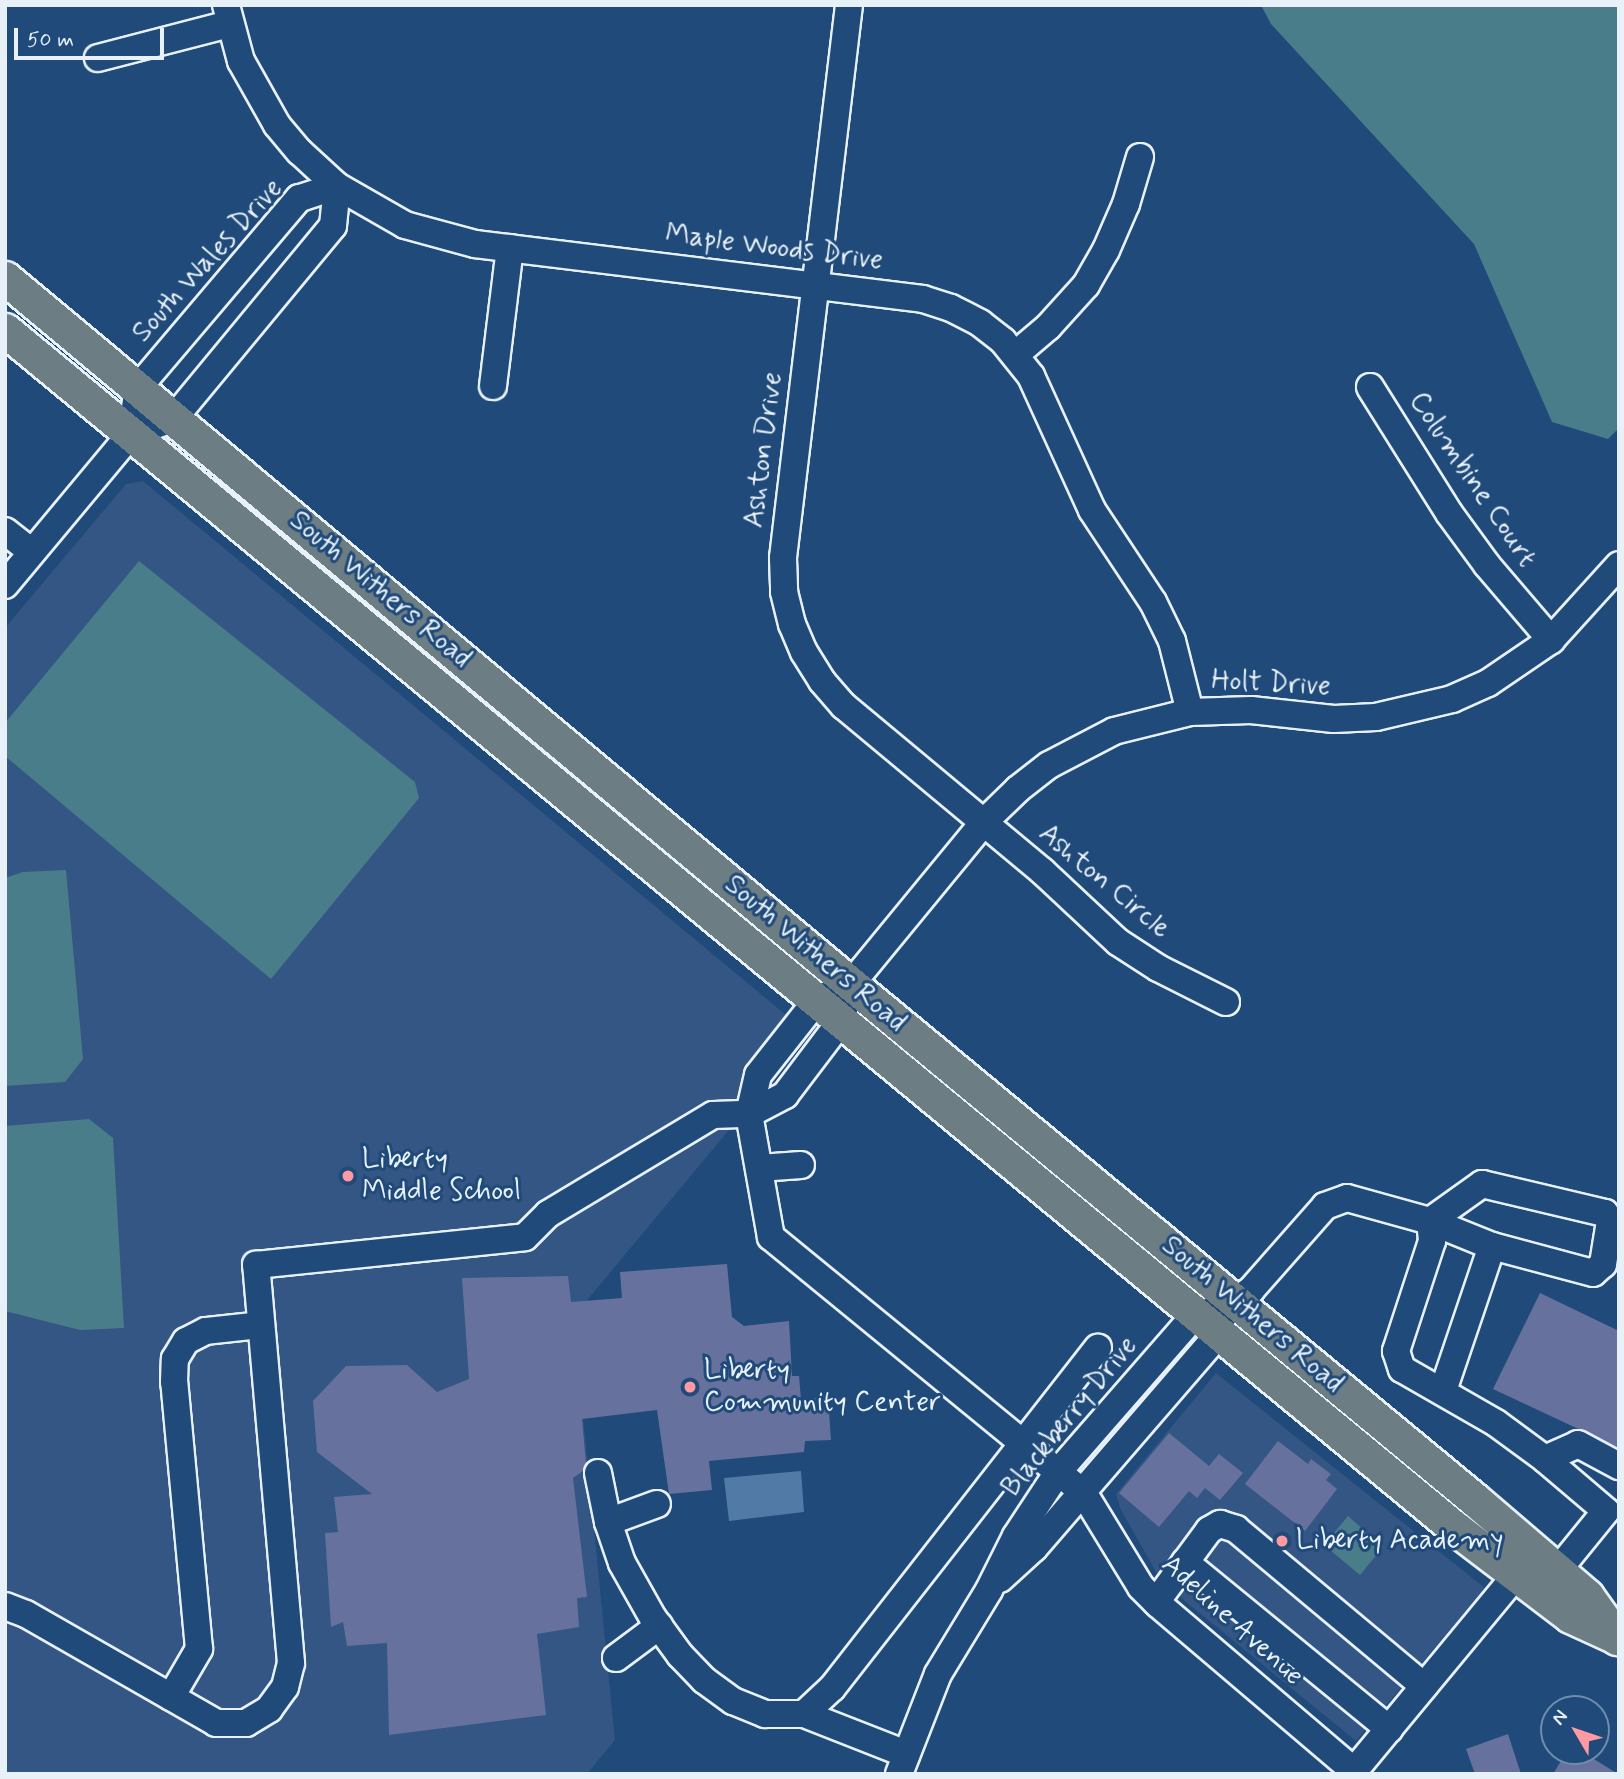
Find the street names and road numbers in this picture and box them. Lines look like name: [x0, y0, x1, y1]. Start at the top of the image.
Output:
street label: South Wales Drive: [126, 172, 290, 350]
street label: Maple Woods Drive: [663, 218, 885, 278]
street label: Ashton Drive: [738, 371, 790, 529]
street label: Columbine Court: [1401, 386, 1543, 574]
street label: South Withers Road: [283, 505, 477, 675]
street label: Holt Drive: [1211, 664, 1331, 704]
street label: Ashton Circle: [1031, 817, 1177, 947]
street label: South Withers Road: [718, 869, 912, 1039]
street label: South Withers Road: [1155, 1230, 1349, 1400]
street label: Blackberry Drive: [995, 1330, 1145, 1504]
street label: Adeline Avenue: [1153, 1547, 1311, 1695]

